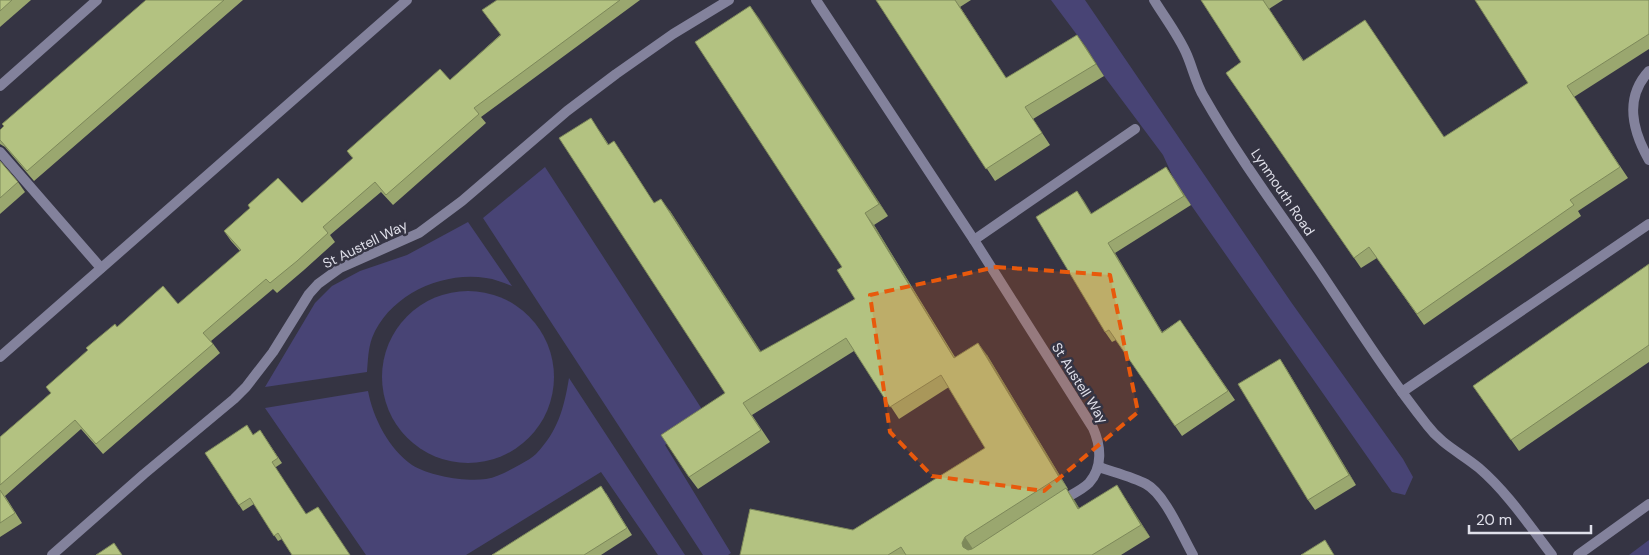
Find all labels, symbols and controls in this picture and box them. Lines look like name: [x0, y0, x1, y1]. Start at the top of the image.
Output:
street label: Lynmouth Road: [1247, 145, 1319, 239]
street label: St Austell Way: [319, 216, 411, 272]
street label: St Austell Way: [1048, 339, 1112, 427]
scale bar: [1469, 502, 1592, 534]
text: 20 m: [1476, 510, 1512, 530]

